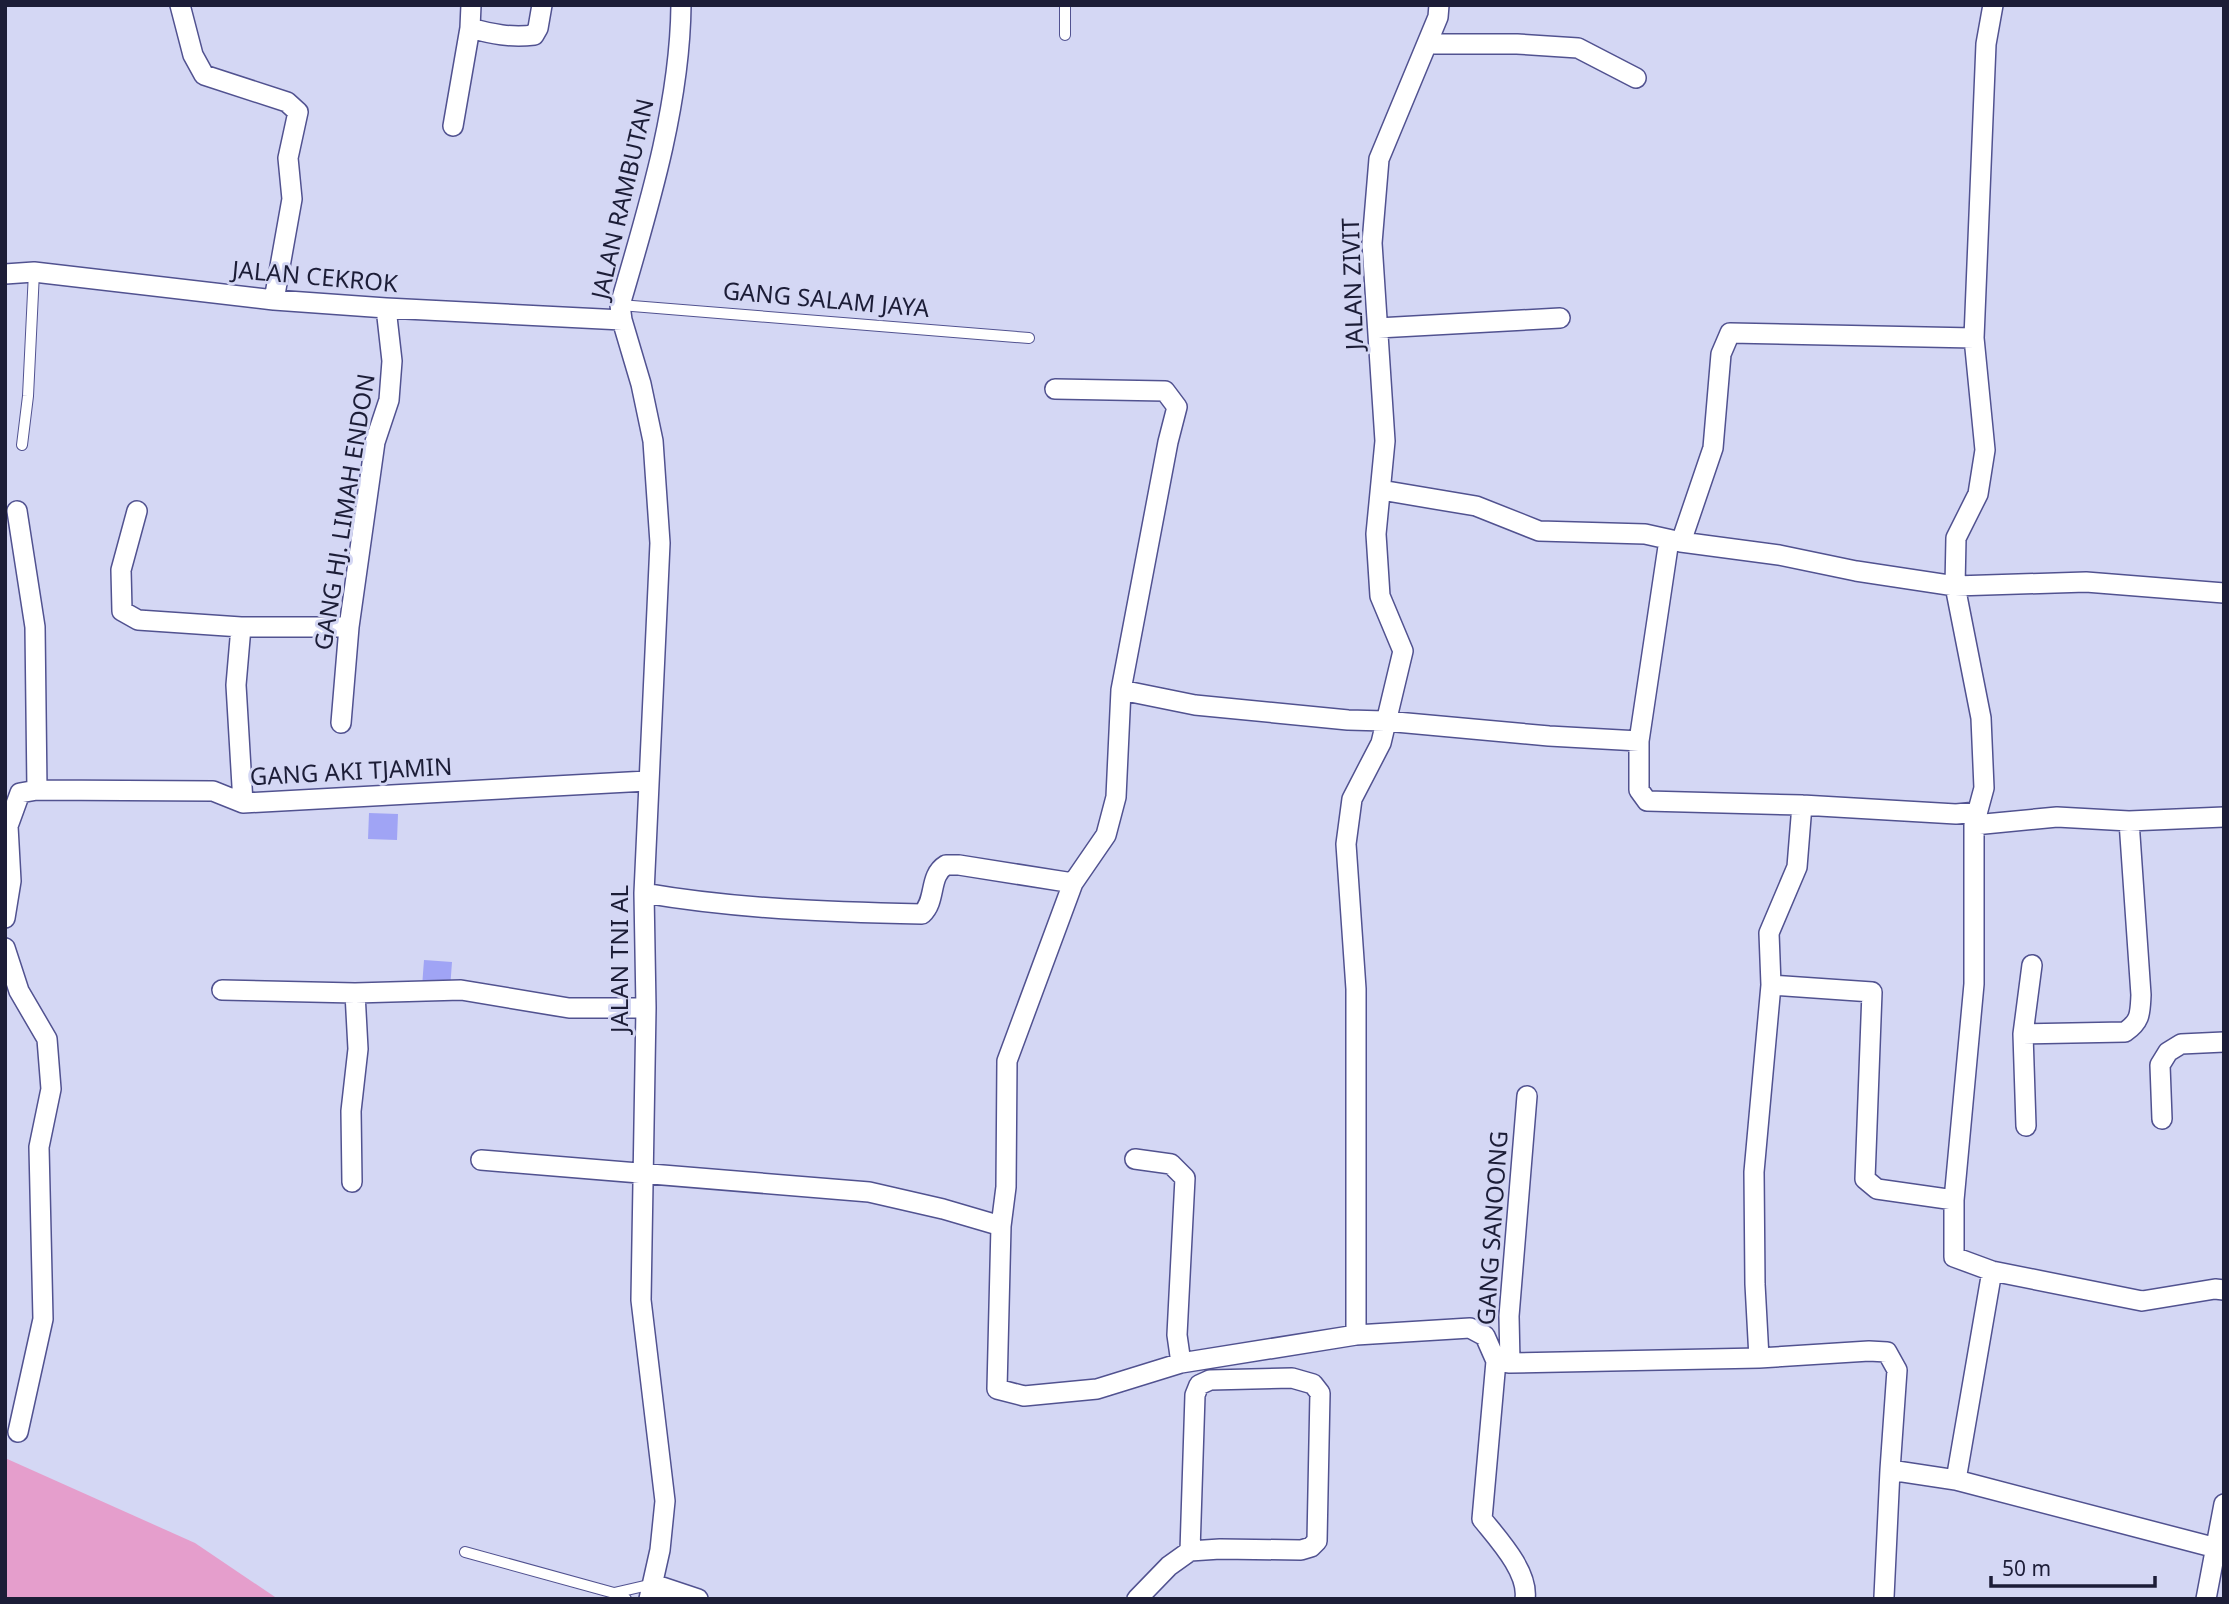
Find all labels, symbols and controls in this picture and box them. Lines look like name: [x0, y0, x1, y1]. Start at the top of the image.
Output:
street label: JALAN RAMBUTAN: [582, 95, 661, 304]
street label: JALAN ZIVIT: [1333, 217, 1370, 353]
street label: JALAN CEKROK: [229, 252, 399, 299]
street label: GANG SALAM JAYA: [722, 273, 931, 324]
street label: GANG HJ. LIMAH ENDON: [305, 371, 382, 652]
street label: GANG AKI TJAMIN: [249, 749, 453, 792]
street label: JALAN TNI AL: [602, 885, 635, 1035]
street label: GANG SANOONG: [1468, 1130, 1515, 1326]
scale bar: [1991, 1544, 2156, 1588]
text: 50 m: [2002, 1554, 2051, 1582]

